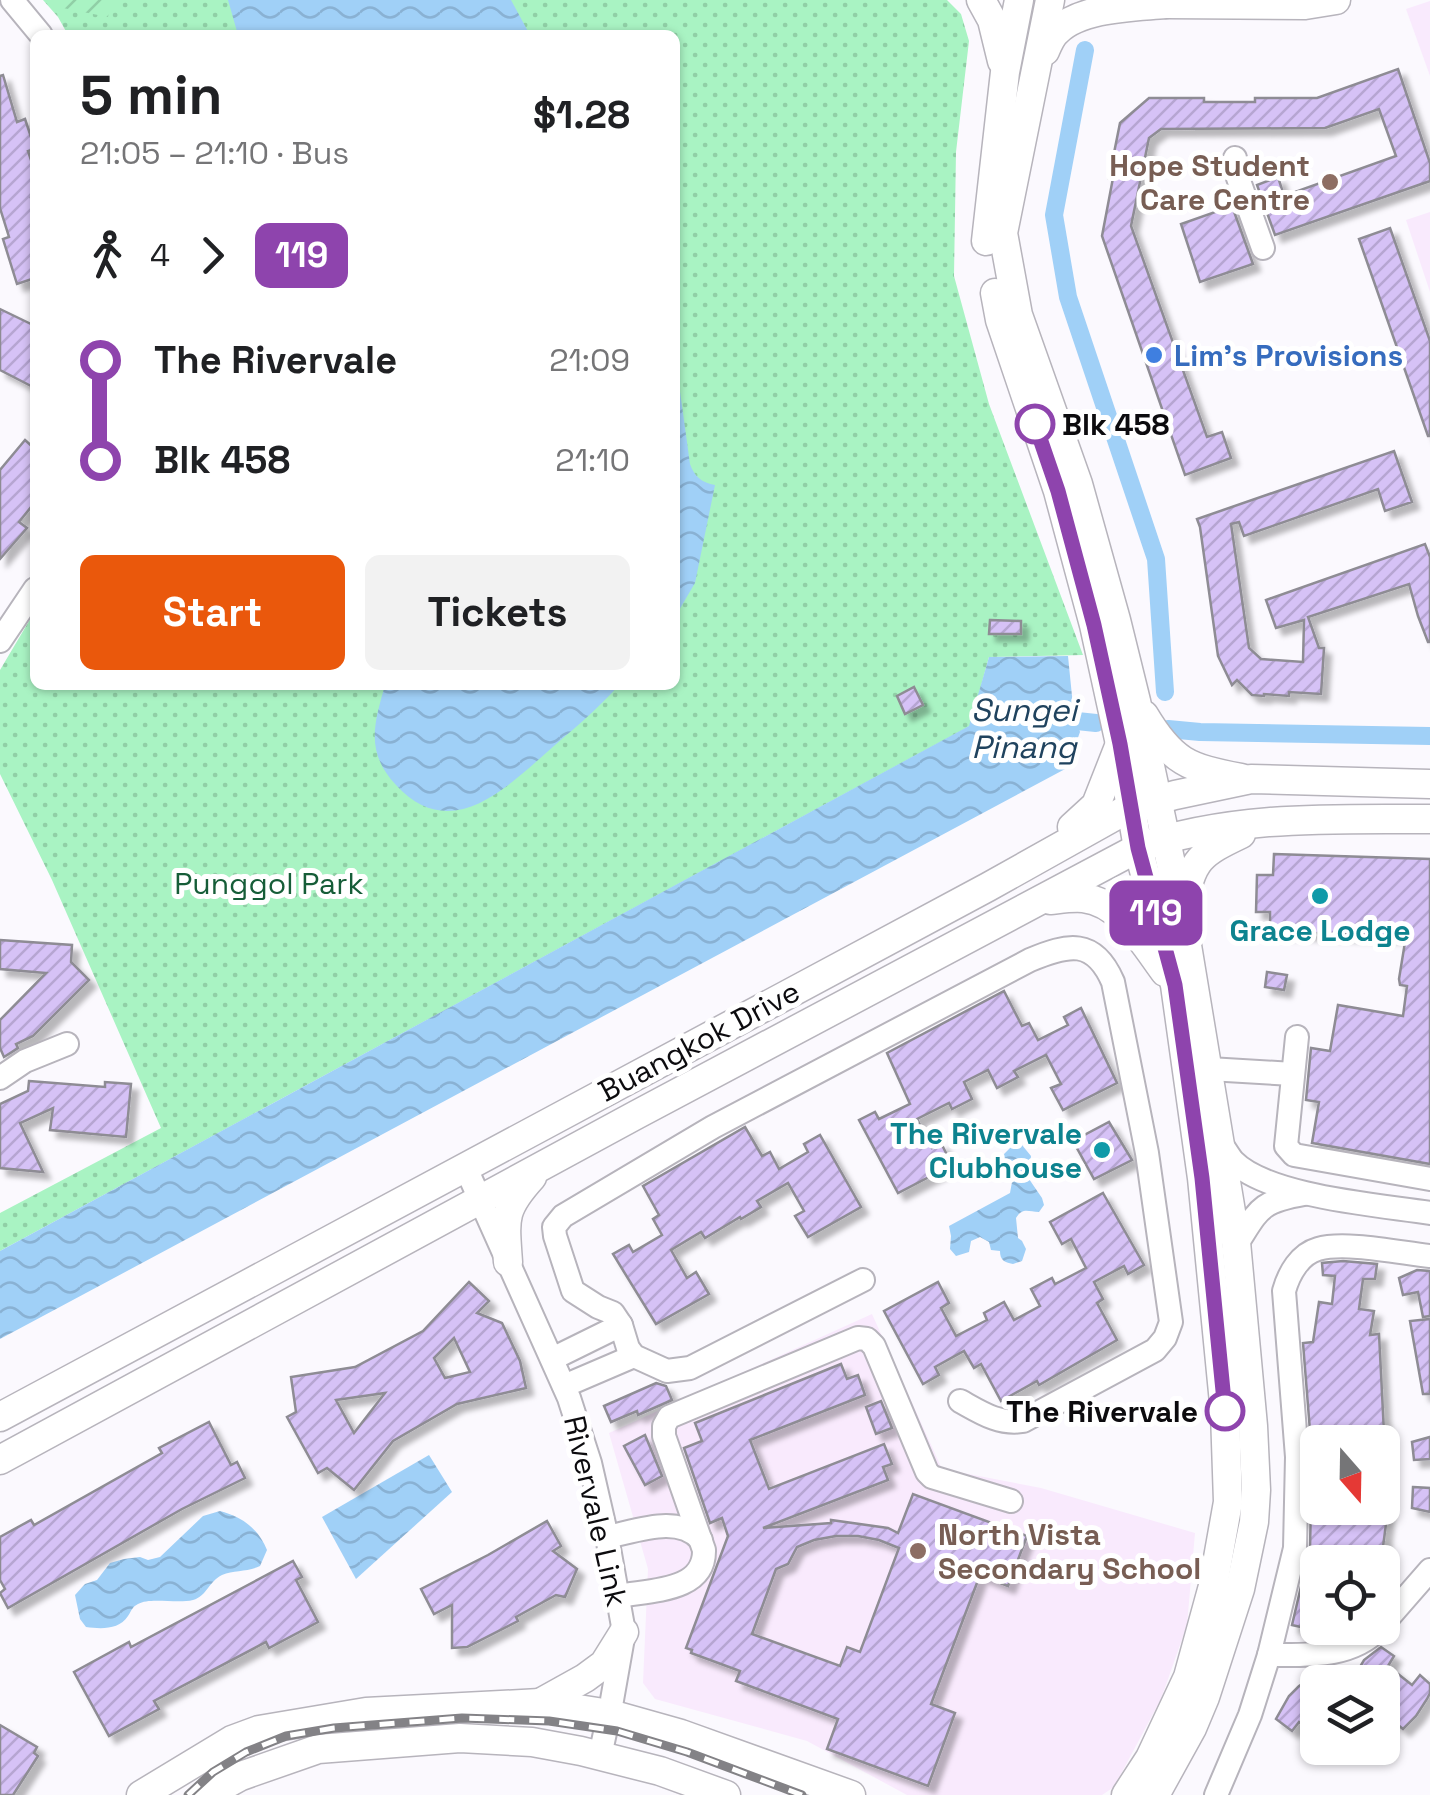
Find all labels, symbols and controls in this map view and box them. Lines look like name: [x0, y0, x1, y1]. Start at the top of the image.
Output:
text: 5 min: [80, 60, 222, 130]
text: $1.28: [533, 91, 630, 139]
text: 21:05 – 21:10 · Bus: [80, 133, 349, 173]
place label: Hope Student Care Centre: [1109, 146, 1310, 219]
marker: Hope Student Care Centre: [1319, 171, 1341, 193]
icon: walk: [80, 228, 135, 283]
icon: forward: [185, 228, 240, 283]
text: 119: [275, 233, 328, 277]
text: 4: [150, 235, 170, 275]
text: The Rivervale: [154, 336, 397, 384]
place label: Lim's Provisions: [1174, 336, 1403, 375]
text: 21:09: [549, 340, 630, 380]
marker: Lim's Provisions: [1143, 344, 1165, 366]
marker: Blk 458: [1016, 405, 1054, 443]
place label: Blk 458: [1062, 405, 1170, 444]
text: Blk 458: [154, 436, 290, 484]
text: 21:10: [555, 440, 630, 480]
button: Start: [80, 555, 345, 670]
button: Tickets: [365, 555, 630, 670]
water label: Sungei Pinang: [971, 690, 1081, 767]
park label: Punggol Park: [174, 864, 364, 903]
line badge: 119: [1098, 880, 1214, 946]
marker: Grace Lodge: [1309, 885, 1331, 907]
text: 119: [1129, 891, 1183, 935]
place label: Grace Lodge: [1229, 911, 1411, 950]
street label: Buangkok Drive: [592, 972, 806, 1110]
place label: The Rivervale Clubhouse: [890, 1114, 1082, 1187]
marker: The Rivervale Clubhouse: [1091, 1139, 1113, 1161]
place label: The Rivervale: [1006, 1392, 1198, 1431]
marker: The Rivervale: [1206, 1392, 1244, 1430]
street label: Rivervale Link: [555, 1412, 637, 1610]
north arrow: [1300, 1425, 1400, 1525]
map controls: [1300, 1425, 1400, 1765]
place label: North Vista Secondary School: [938, 1515, 1201, 1588]
marker: North Vista Secondary School: [907, 1540, 929, 1562]
button: locate: [1300, 1545, 1400, 1645]
button: layers: [1300, 1665, 1400, 1765]

